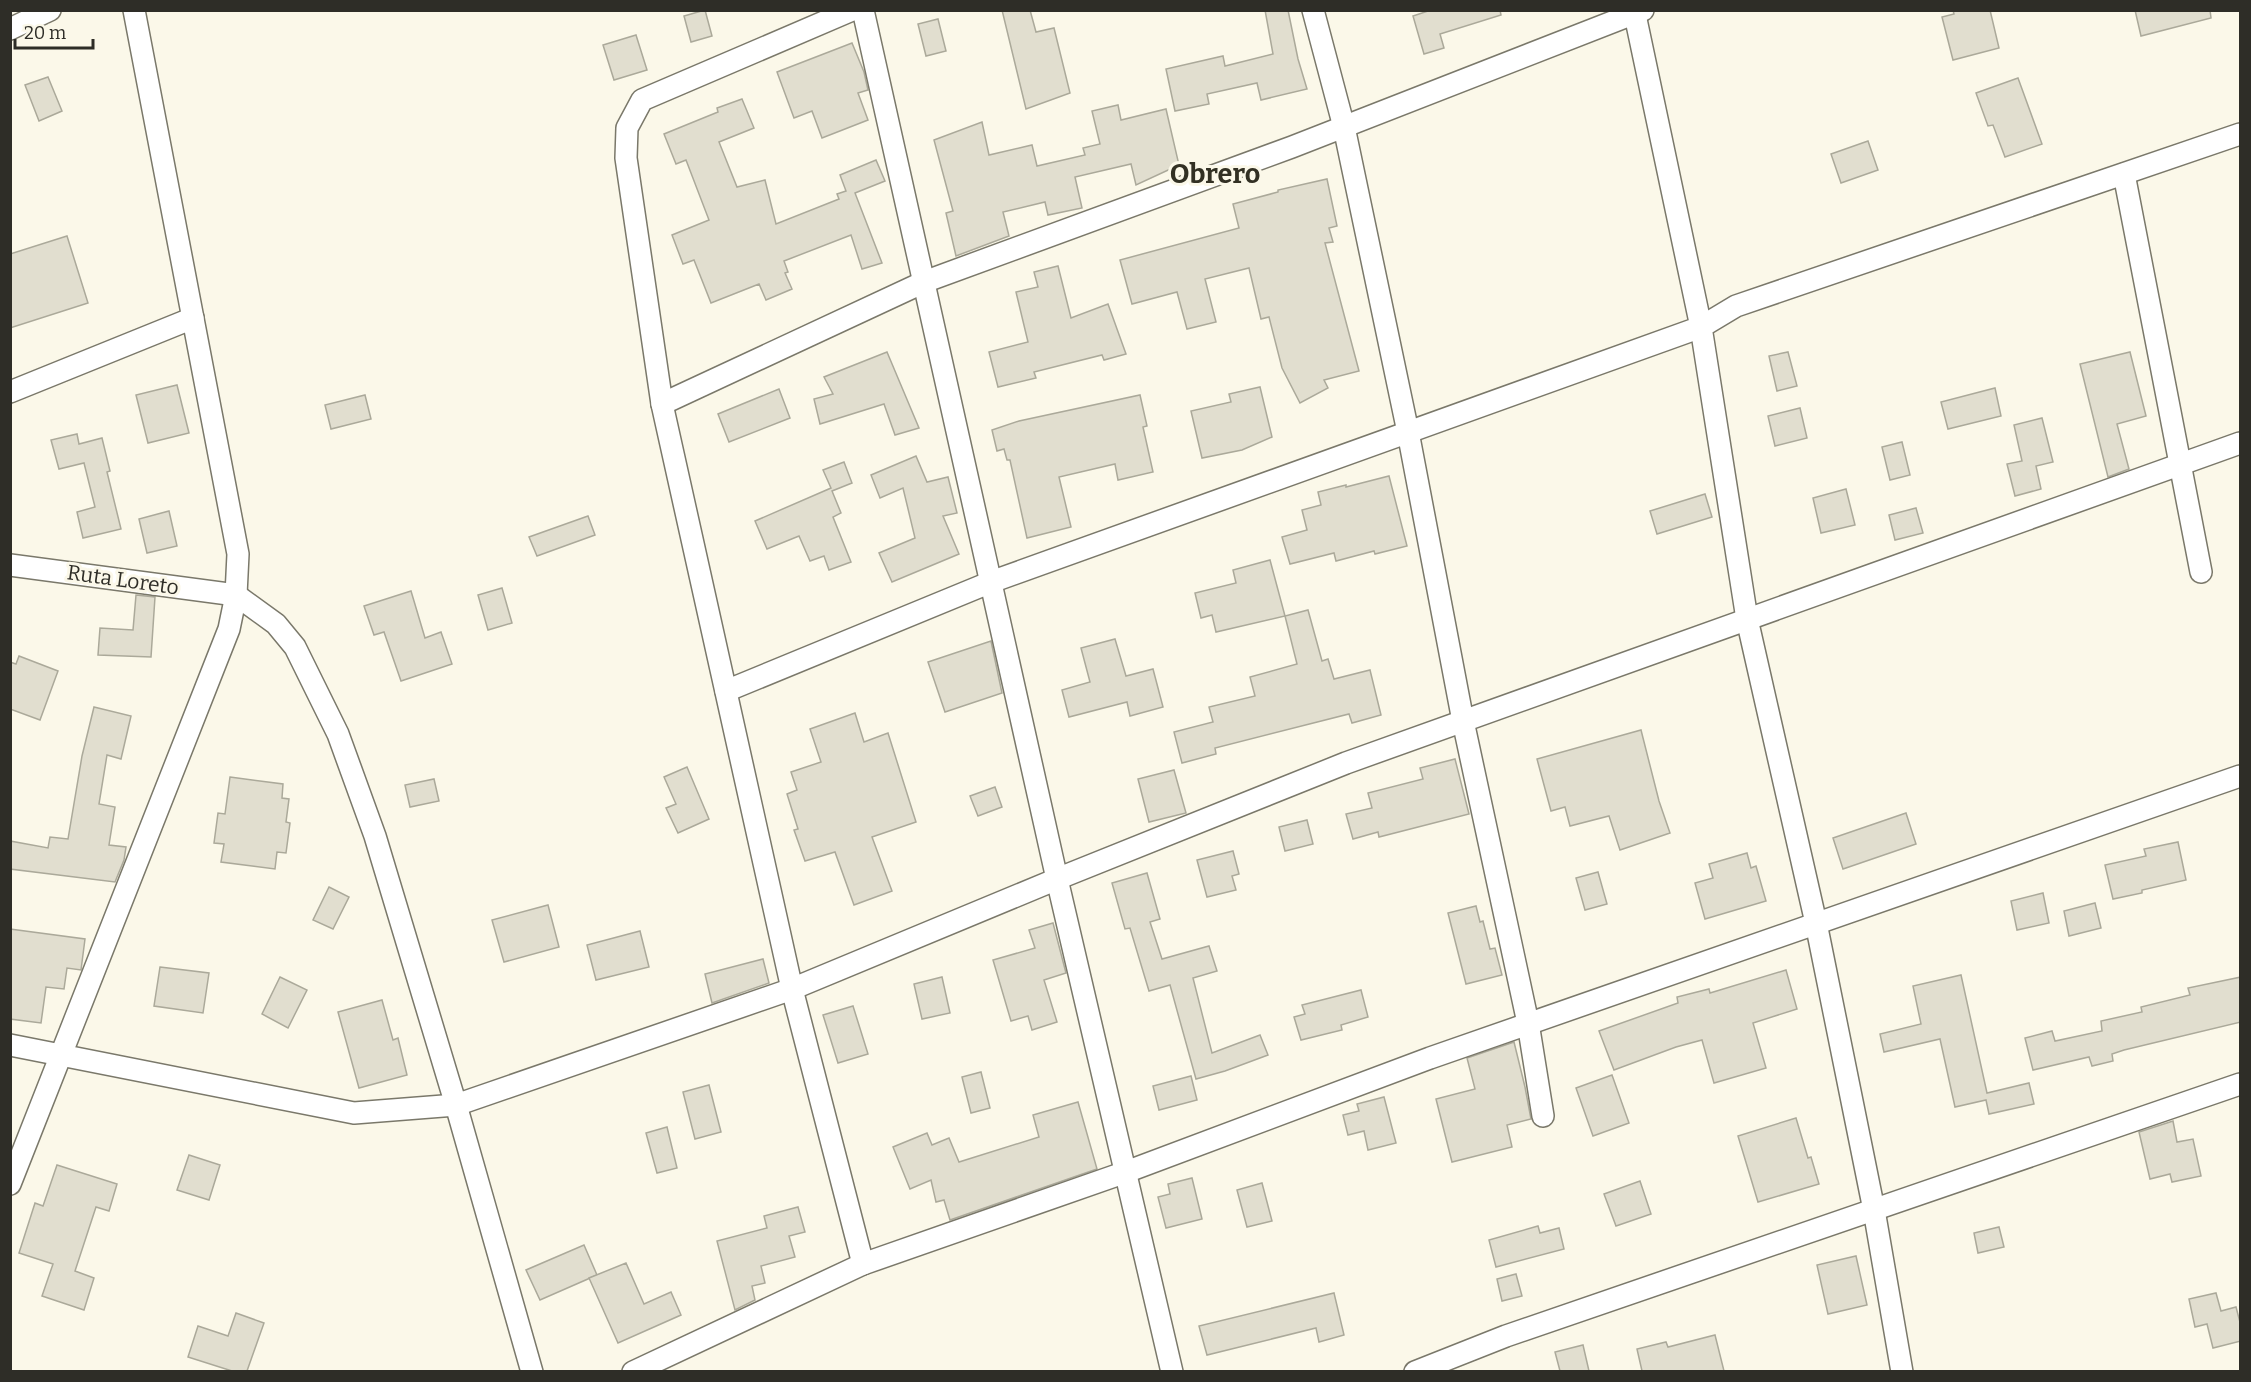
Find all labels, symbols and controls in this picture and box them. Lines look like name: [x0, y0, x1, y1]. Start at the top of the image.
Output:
scale bar: [15, 12, 93, 50]
text: 20 m: [24, 22, 66, 44]
district label: Obrero: [1170, 158, 1260, 190]
street label: Ruta Loreto: [65, 559, 181, 601]

